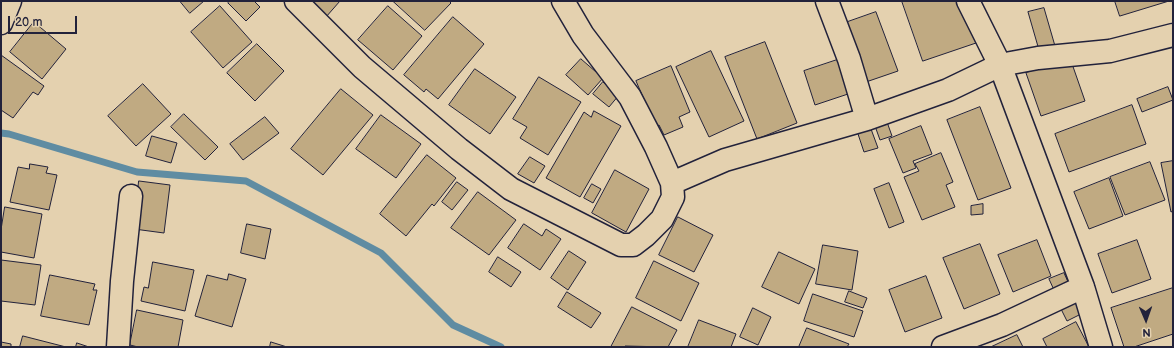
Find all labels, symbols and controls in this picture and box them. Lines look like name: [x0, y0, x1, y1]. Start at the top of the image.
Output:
scale bar: [10, 8, 79, 34]
text: 20 m: [15, 15, 42, 30]
north arrow: [1126, 300, 1166, 340]
text: N: [1142, 326, 1151, 339]

